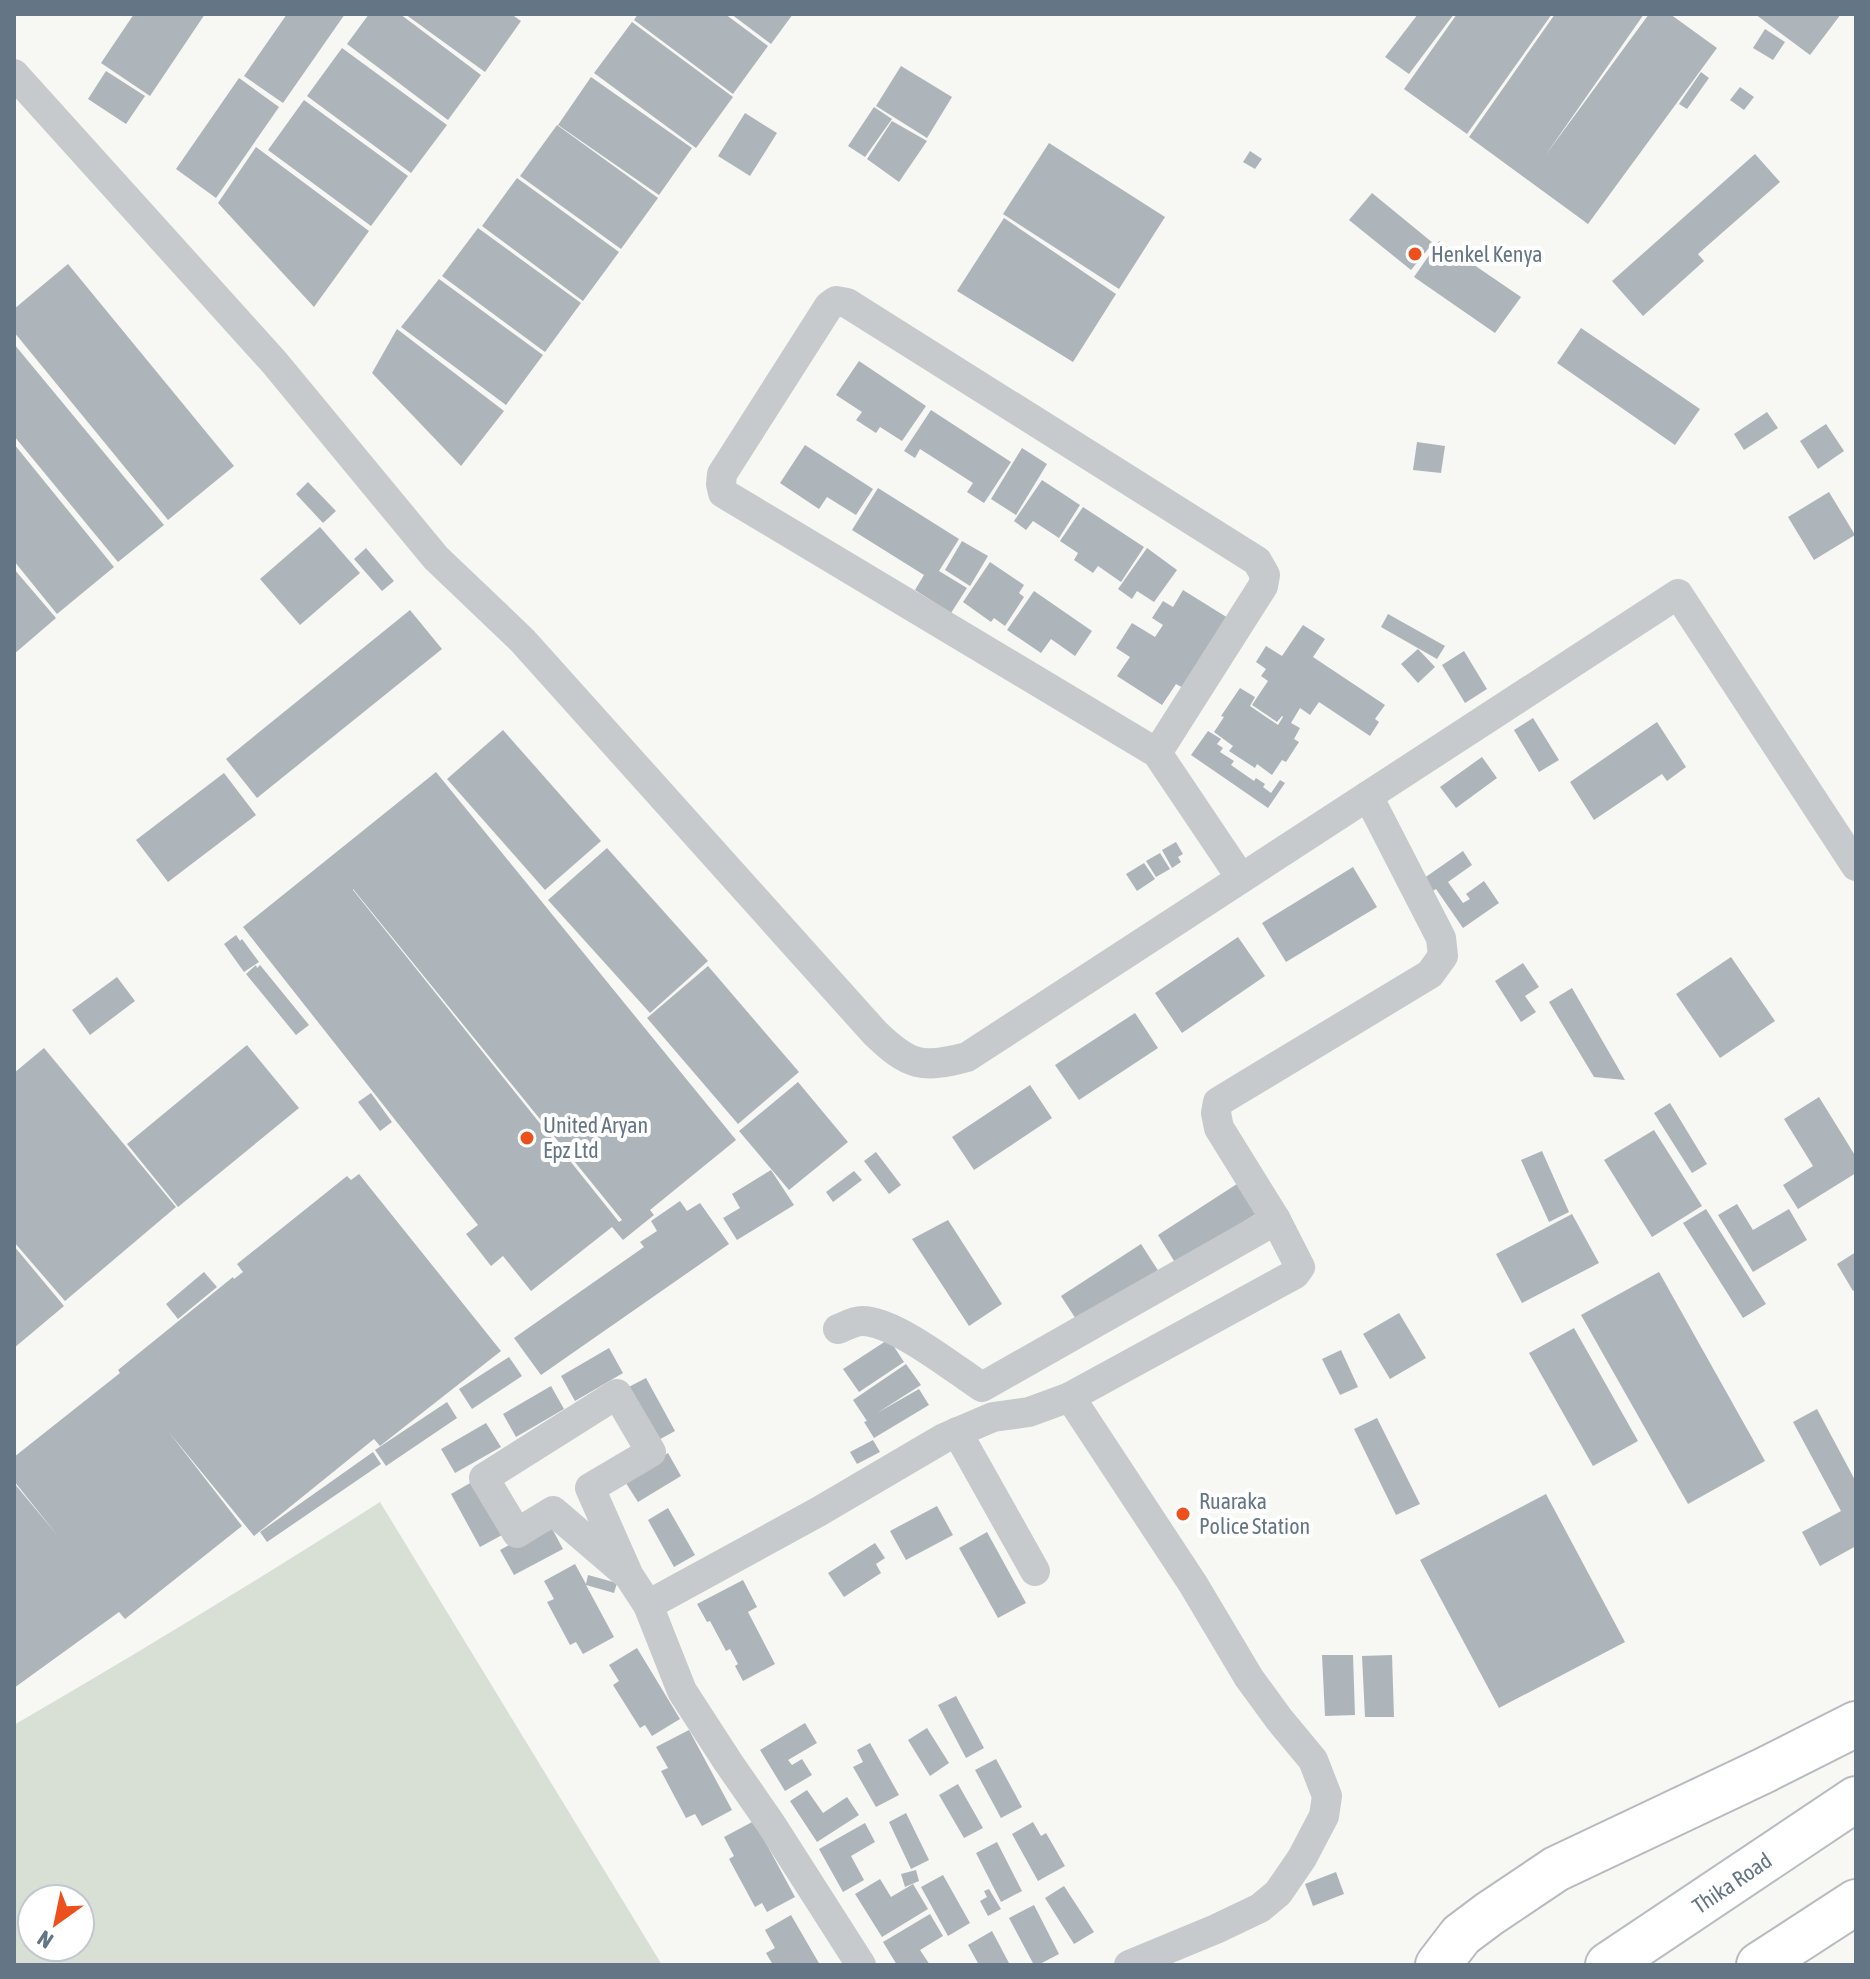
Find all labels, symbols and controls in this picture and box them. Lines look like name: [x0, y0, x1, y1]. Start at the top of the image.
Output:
place label: Henkel Kenya: [1431, 241, 1543, 267]
marker: Henkel Kenya: [1406, 245, 1424, 263]
place label: United Aryan Epz Ltd: [543, 1112, 648, 1163]
marker: United Aryan Epz Ltd: [518, 1129, 536, 1147]
place label: Ruaraka Police Station: [1199, 1488, 1310, 1539]
marker: Ruaraka Police Station: [1174, 1505, 1192, 1523]
street label: Thika Road: [1687, 1847, 1777, 1919]
north arrow: [16, 1883, 96, 1963]
text: N: [33, 1925, 58, 1954]

